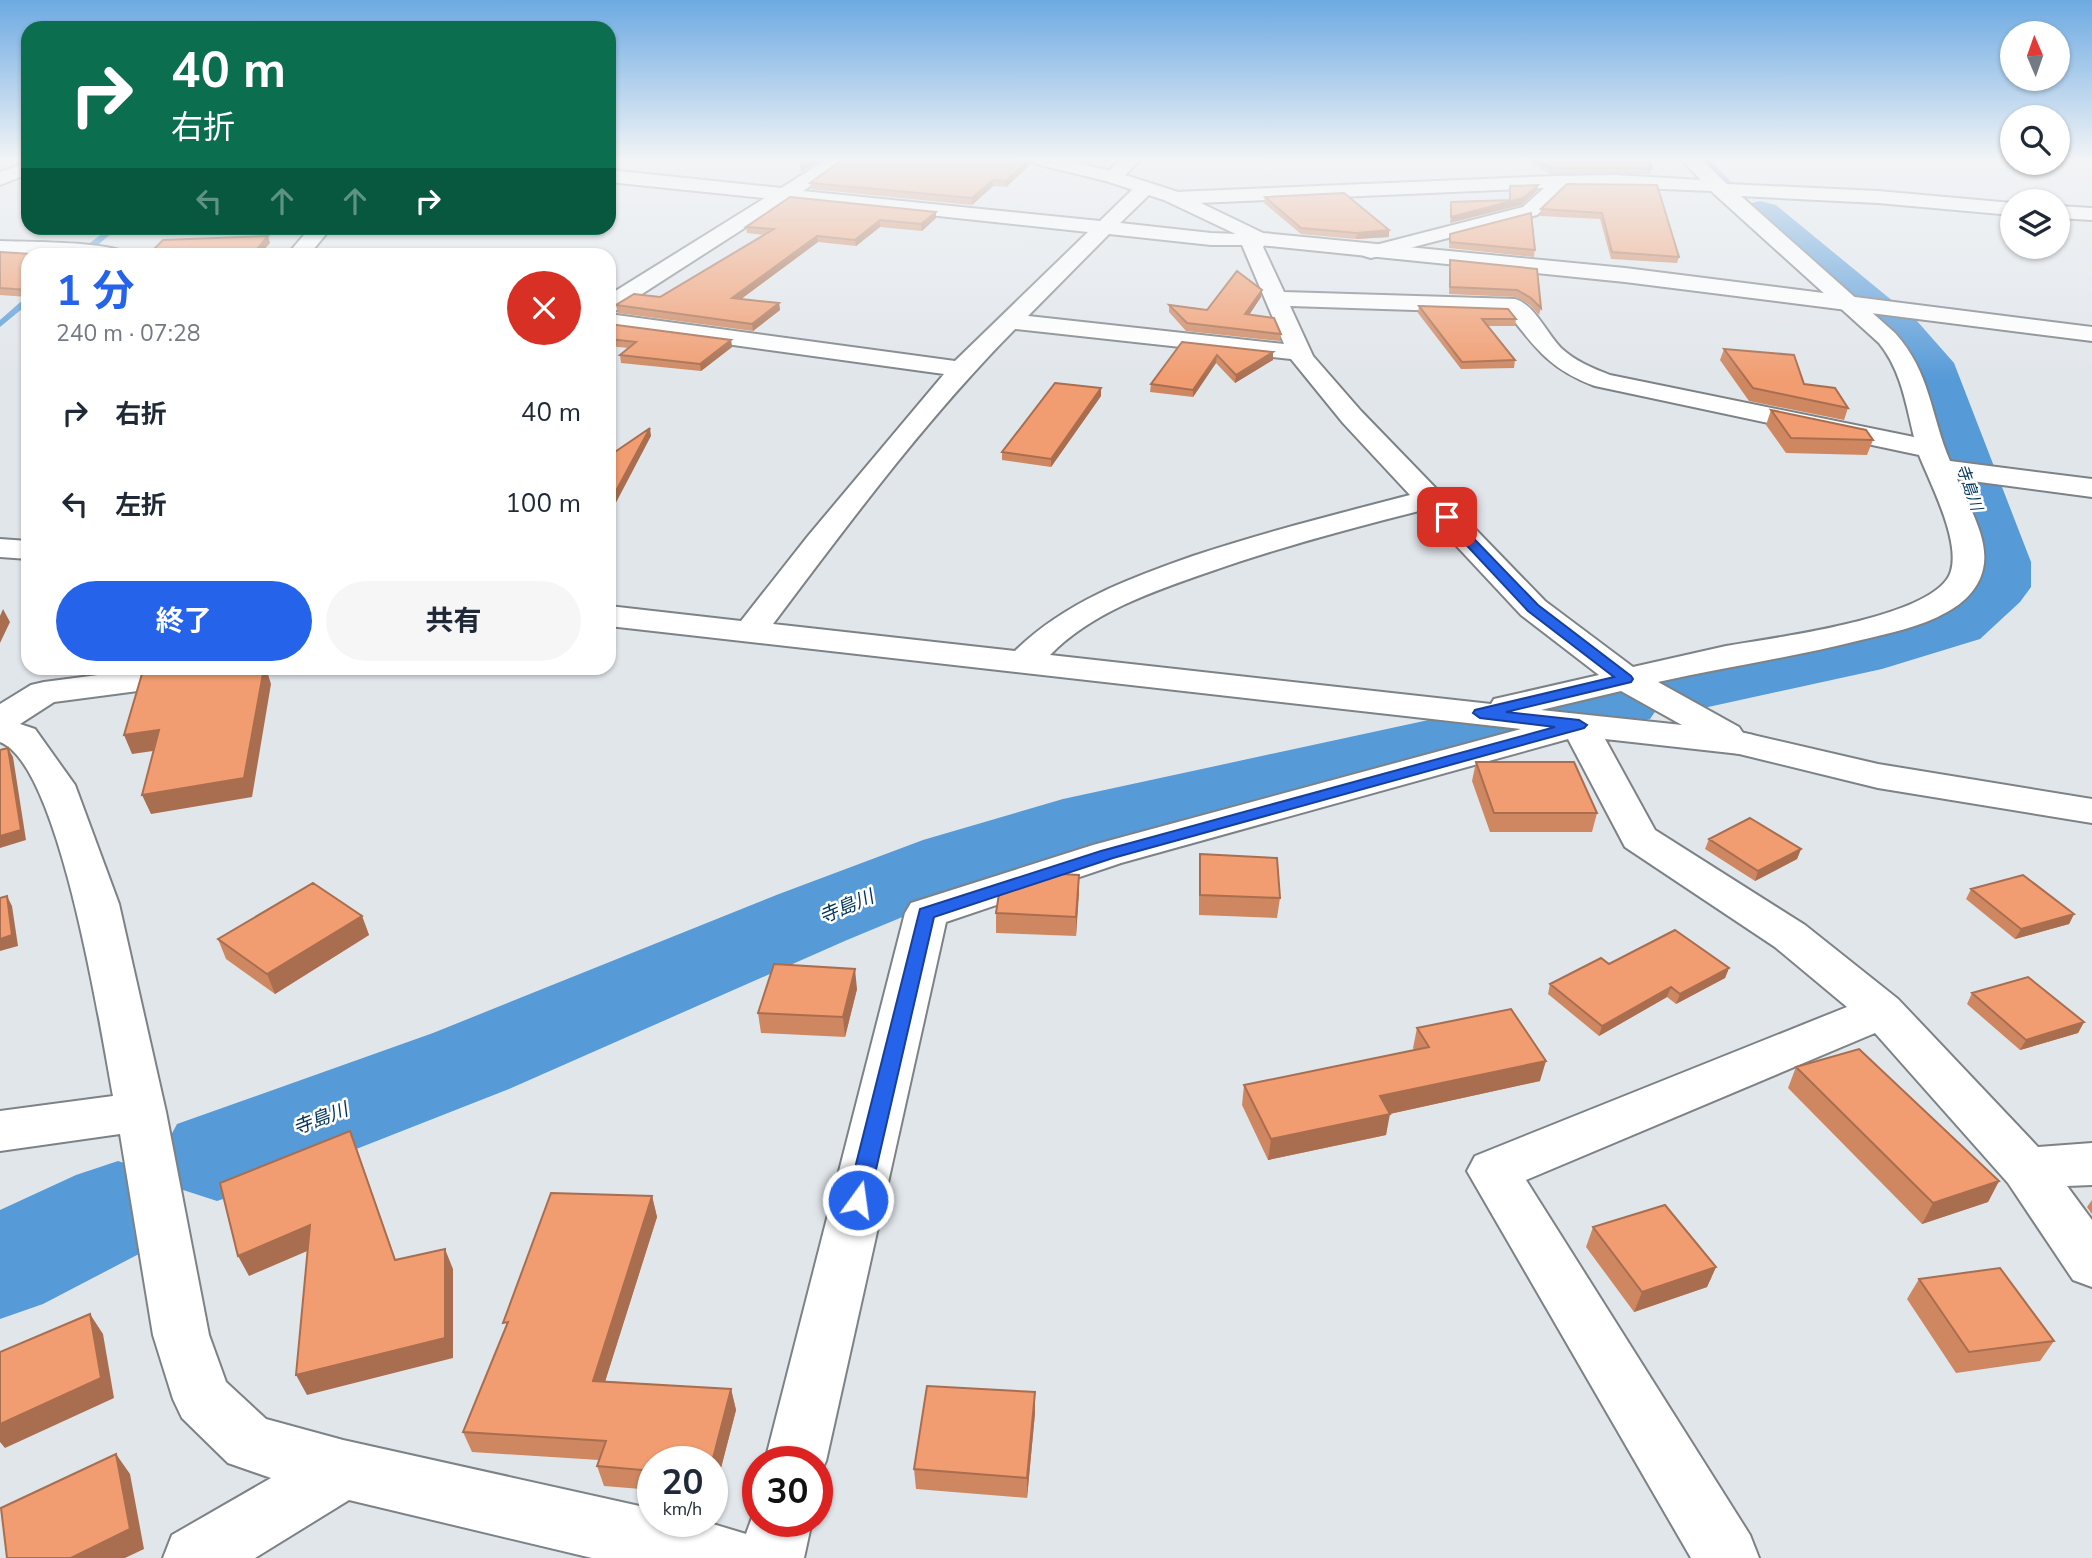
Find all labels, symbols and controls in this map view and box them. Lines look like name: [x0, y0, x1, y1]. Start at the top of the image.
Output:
north arrow: [2000, 21, 2070, 91]
map controls: [2000, 21, 2070, 259]
text: 40 m: [171, 37, 286, 104]
icon: right: [56, 49, 147, 140]
button: search: [2000, 105, 2070, 175]
text: 右折: [171, 106, 235, 149]
icon: left: [190, 182, 228, 220]
icon: ahead: [263, 182, 301, 220]
icon: ahead: [336, 182, 374, 220]
icon: right: [409, 182, 447, 220]
button: layers: [2000, 189, 2070, 259]
text: 1 分: [56, 263, 135, 320]
button: close: [507, 271, 581, 345]
text: 240 m · 07:28: [56, 318, 201, 349]
icon: right: [56, 394, 94, 432]
text: 40 m: [521, 395, 581, 430]
text: 右折: [115, 397, 167, 432]
water label: 寺島川: [1951, 461, 1988, 515]
icon: left: [56, 485, 94, 523]
text: 100 m: [505, 486, 581, 521]
pin: [1417, 487, 1477, 547]
text: 左折: [115, 488, 167, 523]
icon: arrive: [1428, 498, 1466, 536]
button: 終了: [56, 581, 312, 661]
button: 共有: [326, 581, 581, 661]
water label: 寺島川: [815, 883, 880, 930]
water label: 寺島川: [289, 1096, 353, 1141]
position arrow: [821, 1163, 895, 1237]
speed limit sign: 30: [742, 1446, 833, 1537]
text: 20: [661, 1459, 704, 1506]
text: km/h: [663, 1497, 702, 1521]

